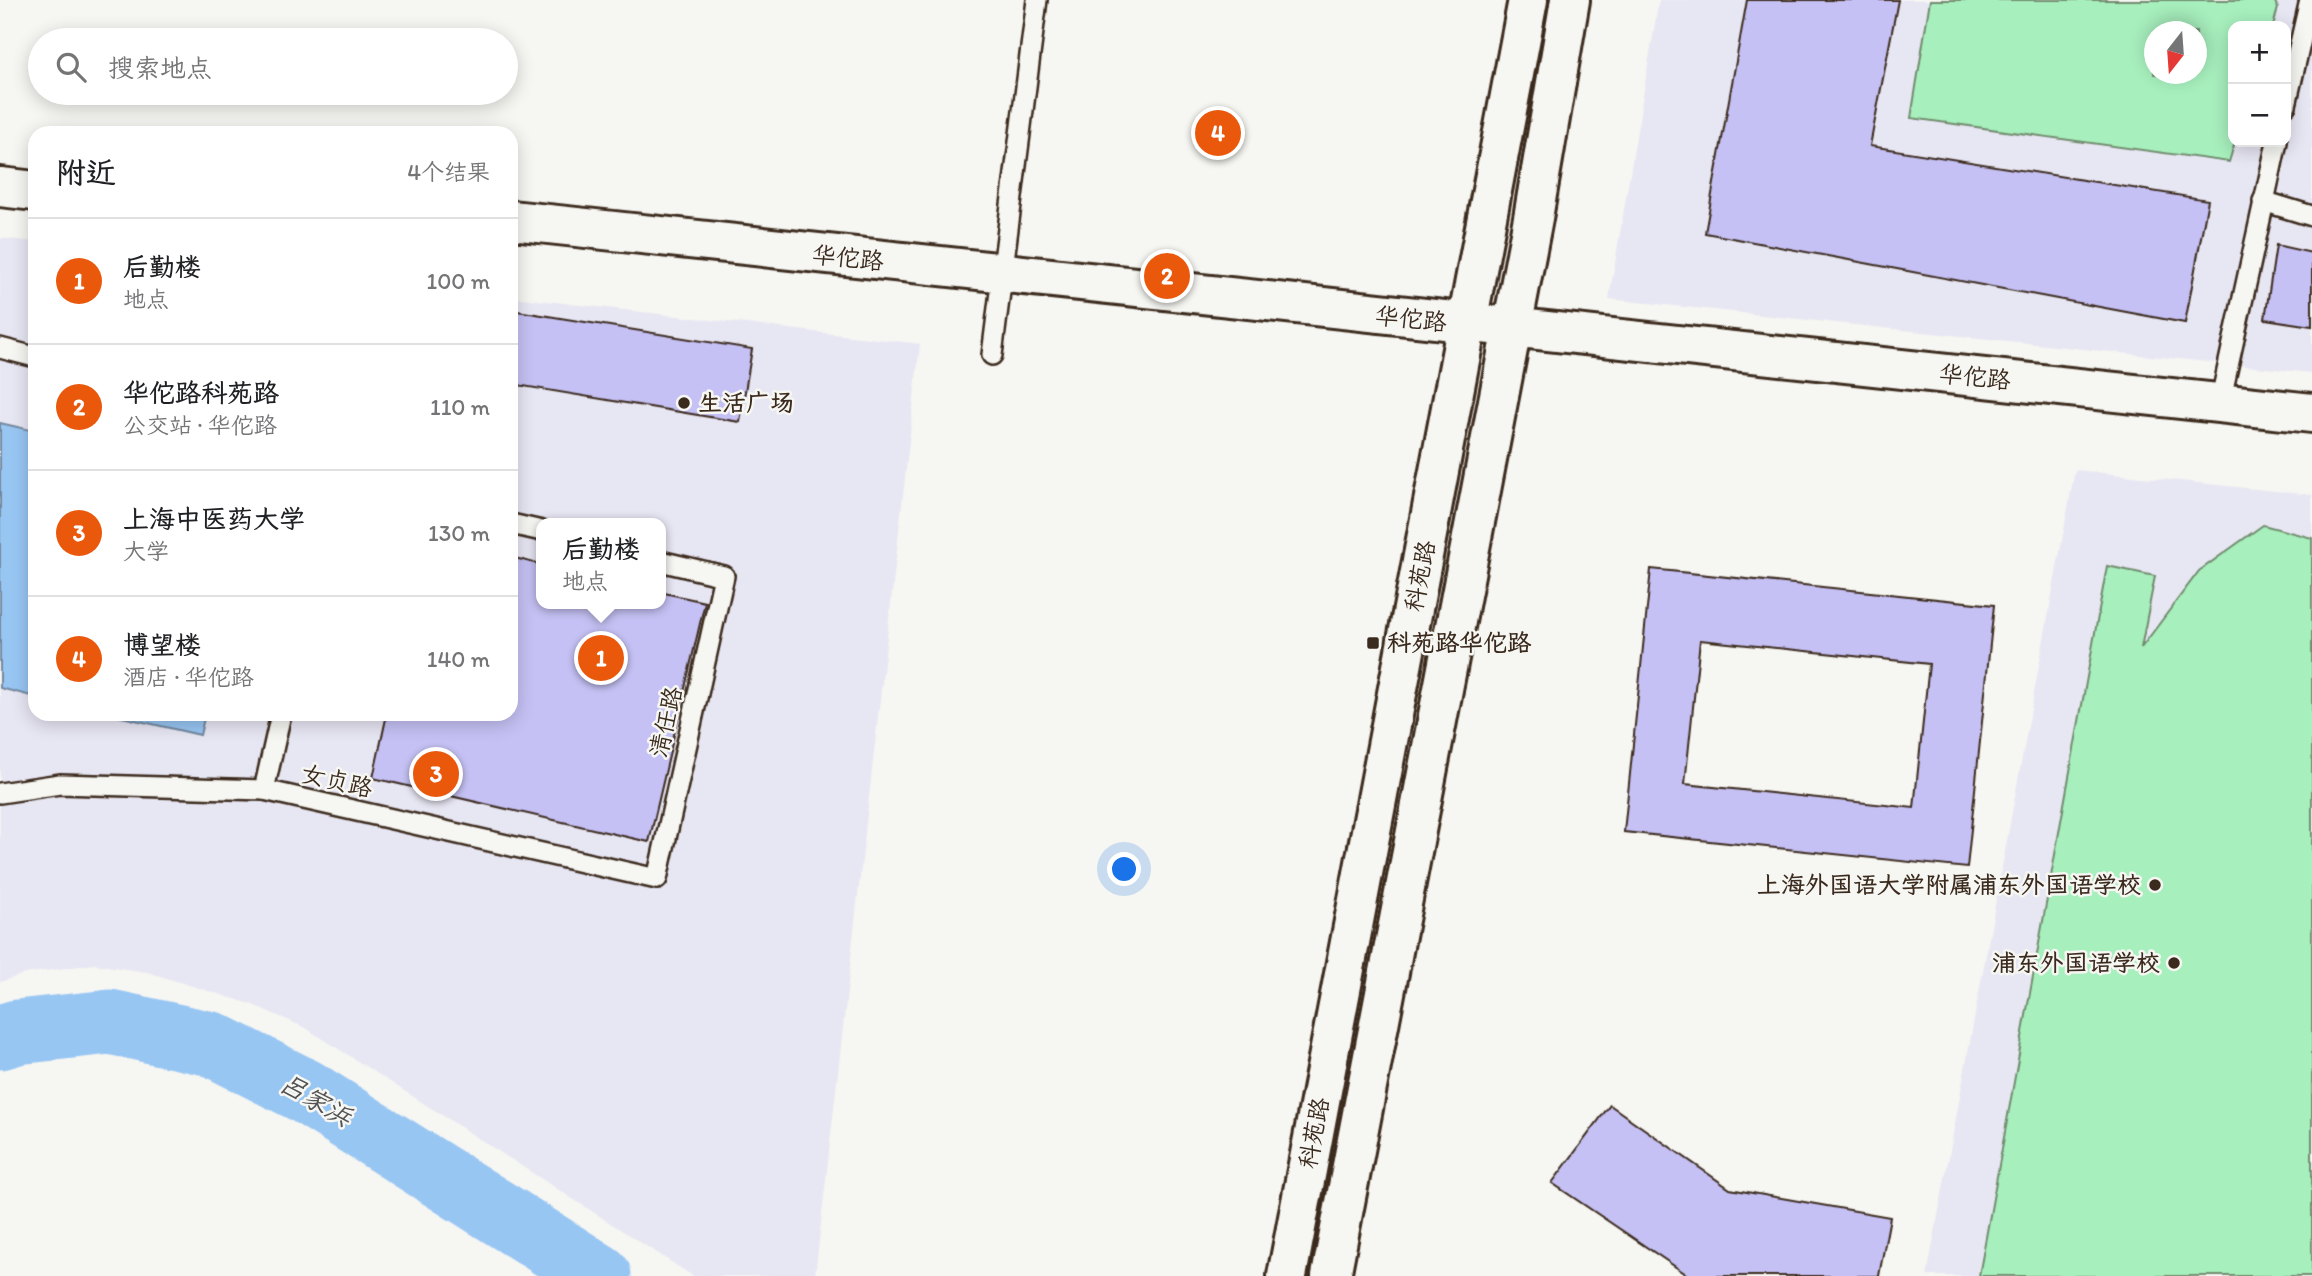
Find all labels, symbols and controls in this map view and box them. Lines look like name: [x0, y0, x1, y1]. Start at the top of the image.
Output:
north arrow: [2144, 21, 2207, 84]
map controls: [2228, 21, 2291, 147]
button: +: [2228, 21, 2291, 84]
search box: [28, 28, 518, 105]
icon: search: [52, 48, 90, 86]
text: 搜索地点: [108, 52, 212, 84]
button: −: [2228, 84, 2291, 147]
pin: 4: [1195, 107, 1241, 159]
text: 附近: [56, 154, 116, 191]
text: 4个结果: [407, 158, 490, 186]
street label: 华佗路: [811, 239, 885, 276]
pin: 2: [1144, 250, 1190, 302]
text: 后勤楼: [123, 251, 201, 283]
text: 1: [74, 267, 84, 295]
text: 100 m: [426, 267, 490, 295]
text: 地点: [123, 285, 169, 313]
street label: 华佗路: [1374, 300, 1448, 337]
street label: 华佗路: [1938, 358, 2012, 395]
text: 华佗路科苑路: [123, 377, 279, 409]
place label: 生活广场: [698, 388, 794, 417]
text: 2: [73, 393, 85, 421]
text: 110 m: [430, 393, 490, 421]
marker: 生活广场: [676, 395, 692, 411]
text: 公交站 · 华佗路: [123, 411, 277, 439]
text: 上海中医药大学: [123, 503, 305, 535]
popup: [536, 518, 666, 609]
text: 3: [73, 519, 85, 547]
text: 130 m: [428, 519, 490, 547]
text: 后勤楼: [562, 533, 640, 565]
text: 大学: [123, 537, 169, 565]
street label: 科苑路: [1398, 538, 1441, 614]
text: 地点: [562, 567, 608, 595]
place label: 科苑路华佗路: [1387, 628, 1532, 657]
text: 博望楼: [123, 629, 201, 661]
pin: 1: [578, 632, 624, 684]
marker: 科苑路华佗路: [1365, 635, 1381, 651]
text: 4: [72, 645, 86, 673]
text: 140 m: [427, 645, 490, 673]
text: 酒店 · 华佗路: [123, 663, 254, 691]
street label: 清任路: [643, 684, 688, 760]
pin: 3: [413, 748, 459, 800]
street label: 女贞路: [299, 758, 375, 803]
your location: [1107, 852, 1141, 886]
place label: 上海外国语大学附属浦东外国语学校: [1757, 870, 2141, 899]
marker: 上海外国语大学附属浦东外国语学校: [2147, 877, 2163, 893]
place label: 浦东外国语学校: [1992, 948, 2160, 977]
marker: 浦东外国语学校: [2166, 955, 2182, 971]
water label: 吕家浜: [274, 1067, 359, 1134]
street label: 科苑路: [1292, 1095, 1335, 1171]

